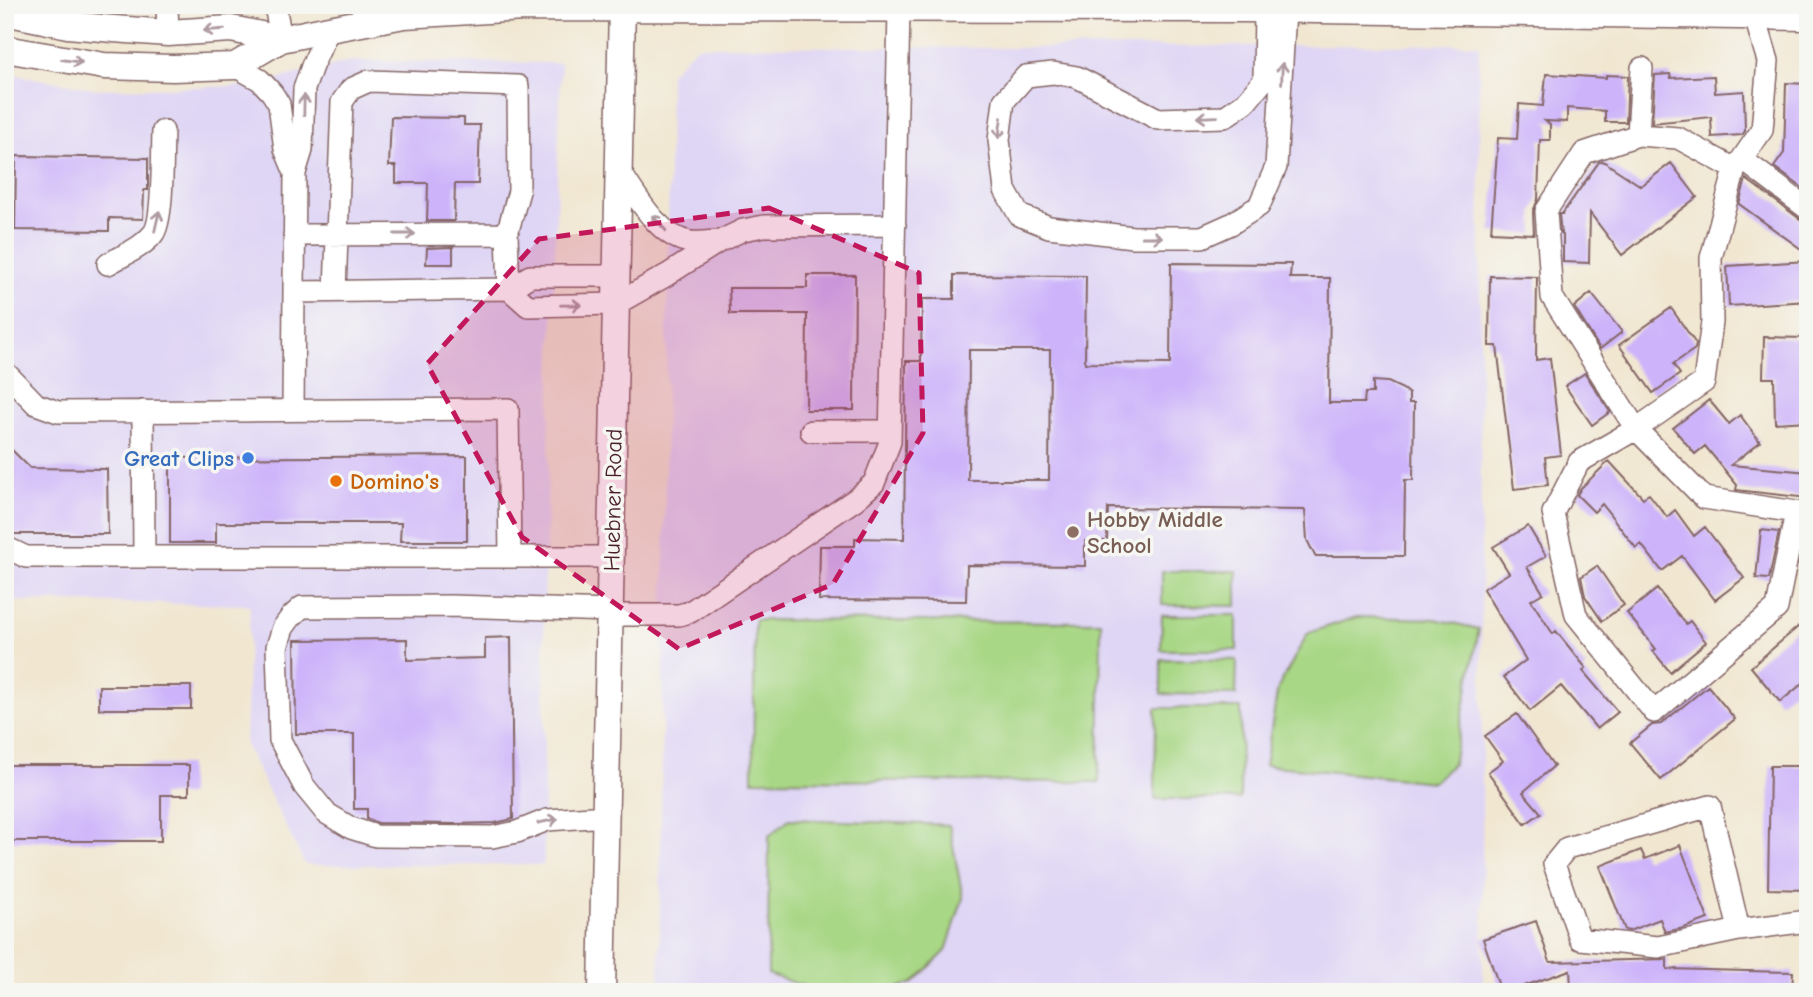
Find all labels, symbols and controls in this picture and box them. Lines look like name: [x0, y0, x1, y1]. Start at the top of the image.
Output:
one-way arrow: [203, 24, 226, 37]
one-way arrow: [61, 55, 83, 68]
one-way arrow: [1276, 62, 1289, 85]
one-way arrow: [297, 94, 310, 117]
one-way arrow: [1196, 111, 1219, 124]
one-way arrow: [994, 116, 1007, 138]
one-way arrow: [151, 210, 164, 233]
one-way arrow: [651, 214, 667, 232]
one-way arrow: [393, 227, 416, 241]
one-way arrow: [1140, 230, 1163, 244]
one-way arrow: [559, 298, 582, 311]
street label: Huebner Road: [598, 428, 628, 572]
place label: Great Clips: [124, 445, 234, 472]
marker: Great Clips: [240, 450, 256, 466]
place label: Domino's: [350, 468, 439, 495]
marker: Domino's: [328, 473, 344, 489]
place label: Hobby Middle School: [1087, 506, 1223, 559]
marker: Hobby Middle School: [1065, 524, 1081, 540]
one-way arrow: [536, 814, 559, 827]

